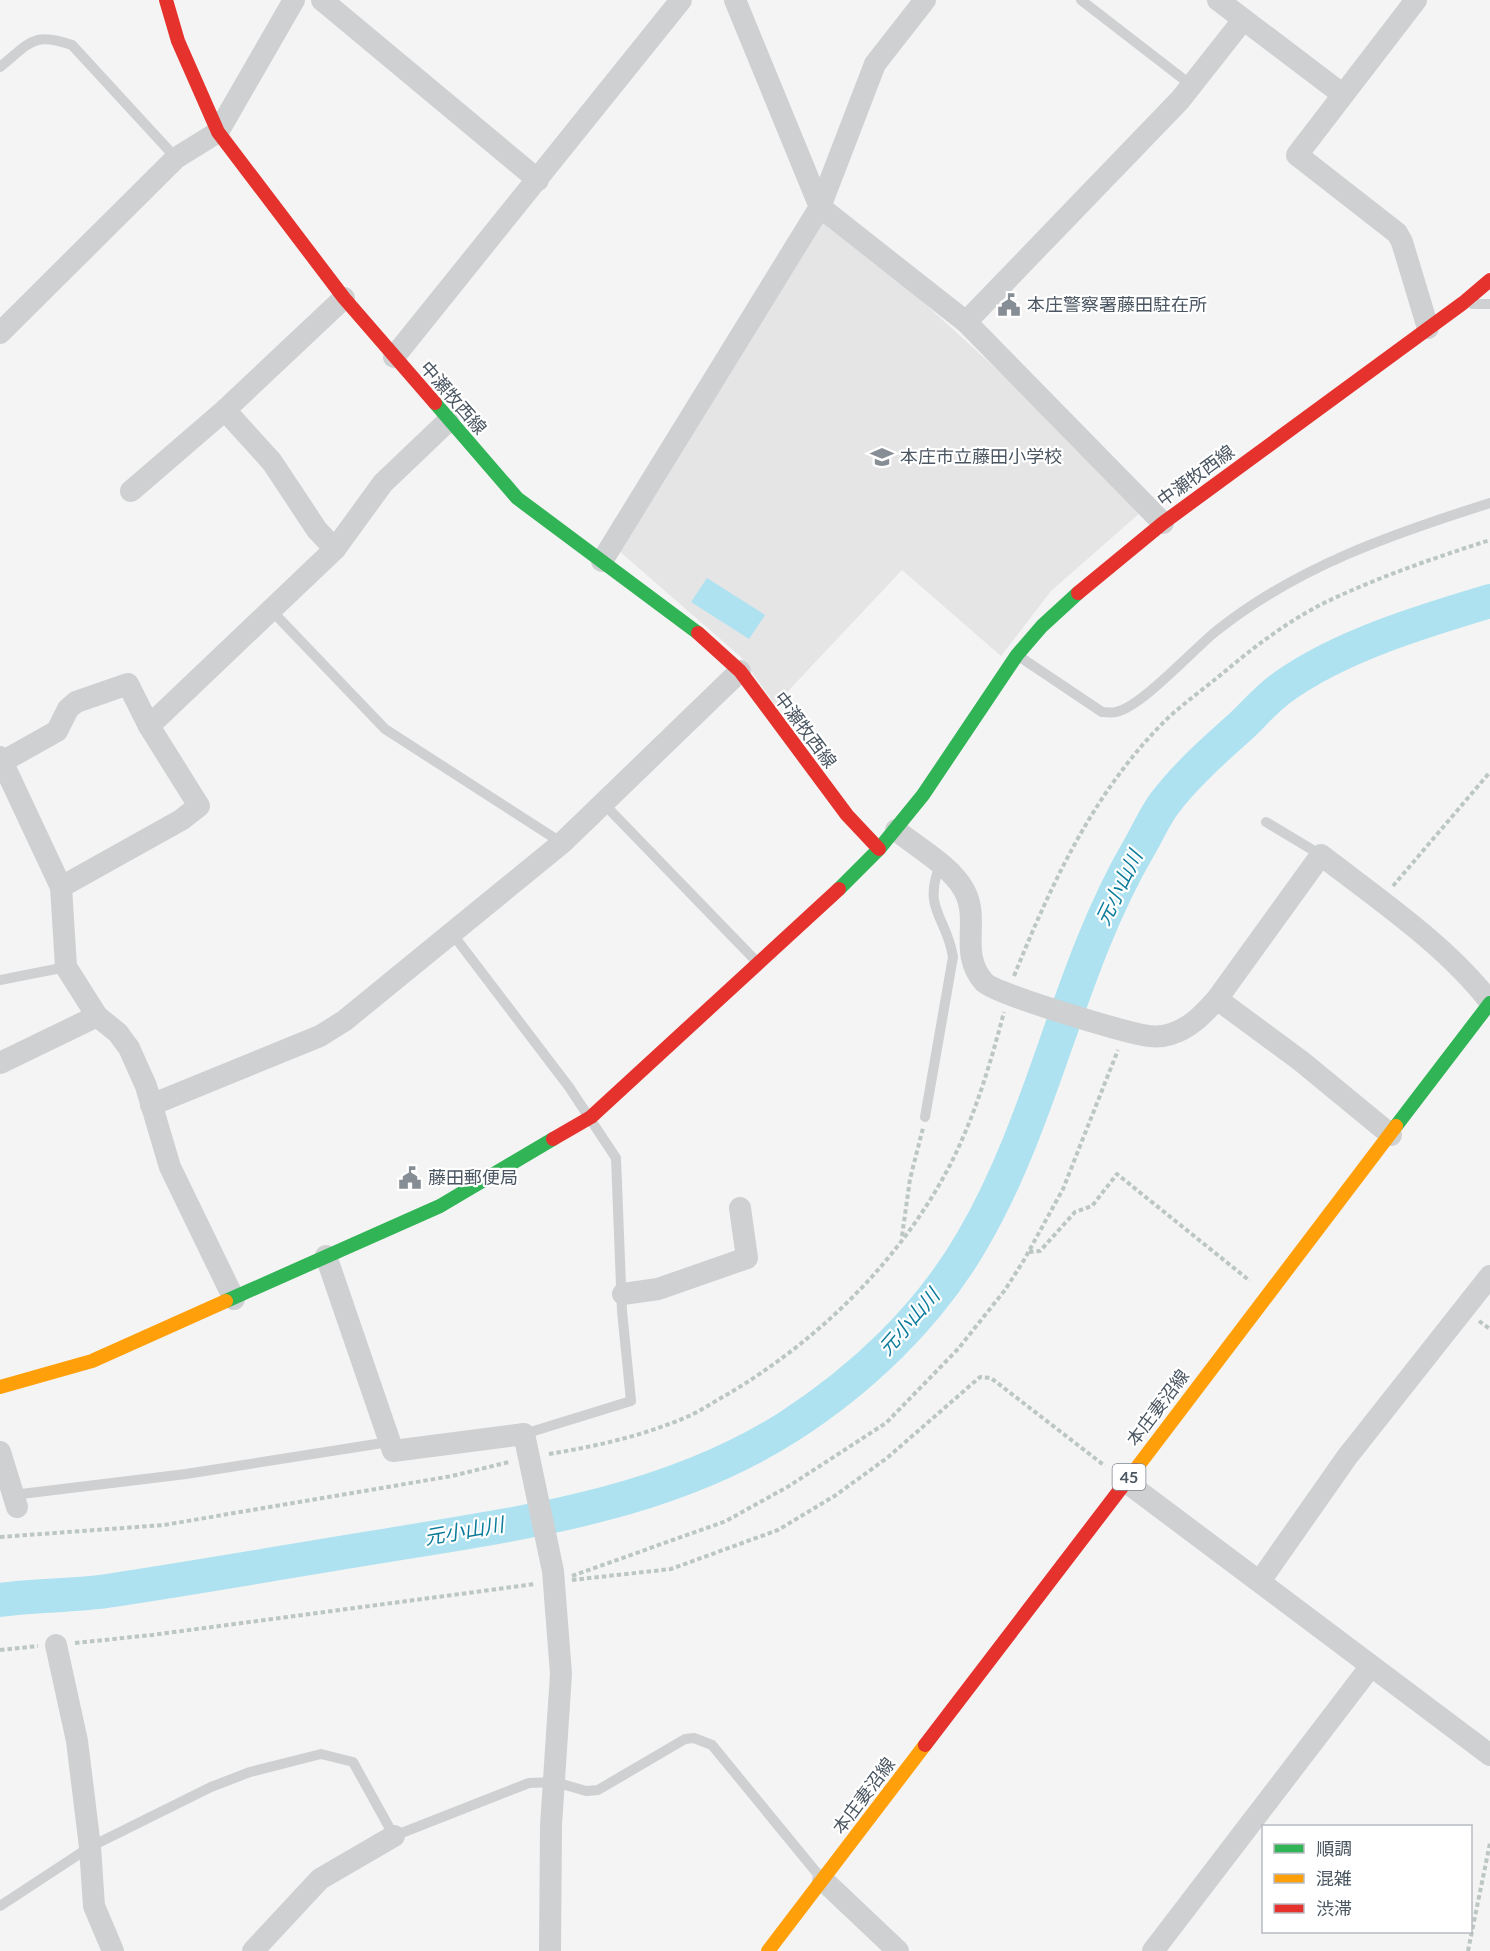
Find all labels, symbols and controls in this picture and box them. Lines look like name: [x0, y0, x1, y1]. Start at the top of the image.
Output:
public building icon: 本庄警察署藤田駐在所: [996, 292, 1022, 318]
place label: 本庄警察署藤田駐在所: [1027, 293, 1207, 315]
street label: 中瀬牧西線: [416, 356, 492, 439]
street label: 中瀬牧西線: [1153, 440, 1238, 511]
school or university icon: 本庄市立藤田小学校: [869, 444, 895, 470]
place label: 本庄市立藤田小学校: [900, 445, 1062, 467]
street label: 中瀬牧西線: [770, 687, 842, 772]
water label: 元小山川: [1090, 845, 1147, 929]
public building icon: 藤田郵便局: [397, 1165, 423, 1191]
place label: 藤田郵便局: [428, 1166, 518, 1188]
water label: 元小山川: [873, 1282, 945, 1359]
street label: 本庄妻沼線: [1121, 1365, 1193, 1450]
road number: 45: [1112, 1464, 1146, 1490]
water label: 元小山川: [422, 1511, 507, 1549]
street label: 本庄妻沼線: [827, 1753, 899, 1838]
legend: [1262, 1825, 1472, 1933]
text: 順調: [1316, 1837, 1352, 1859]
text: 混雑: [1316, 1867, 1352, 1889]
text: 渋滞: [1316, 1897, 1352, 1919]

